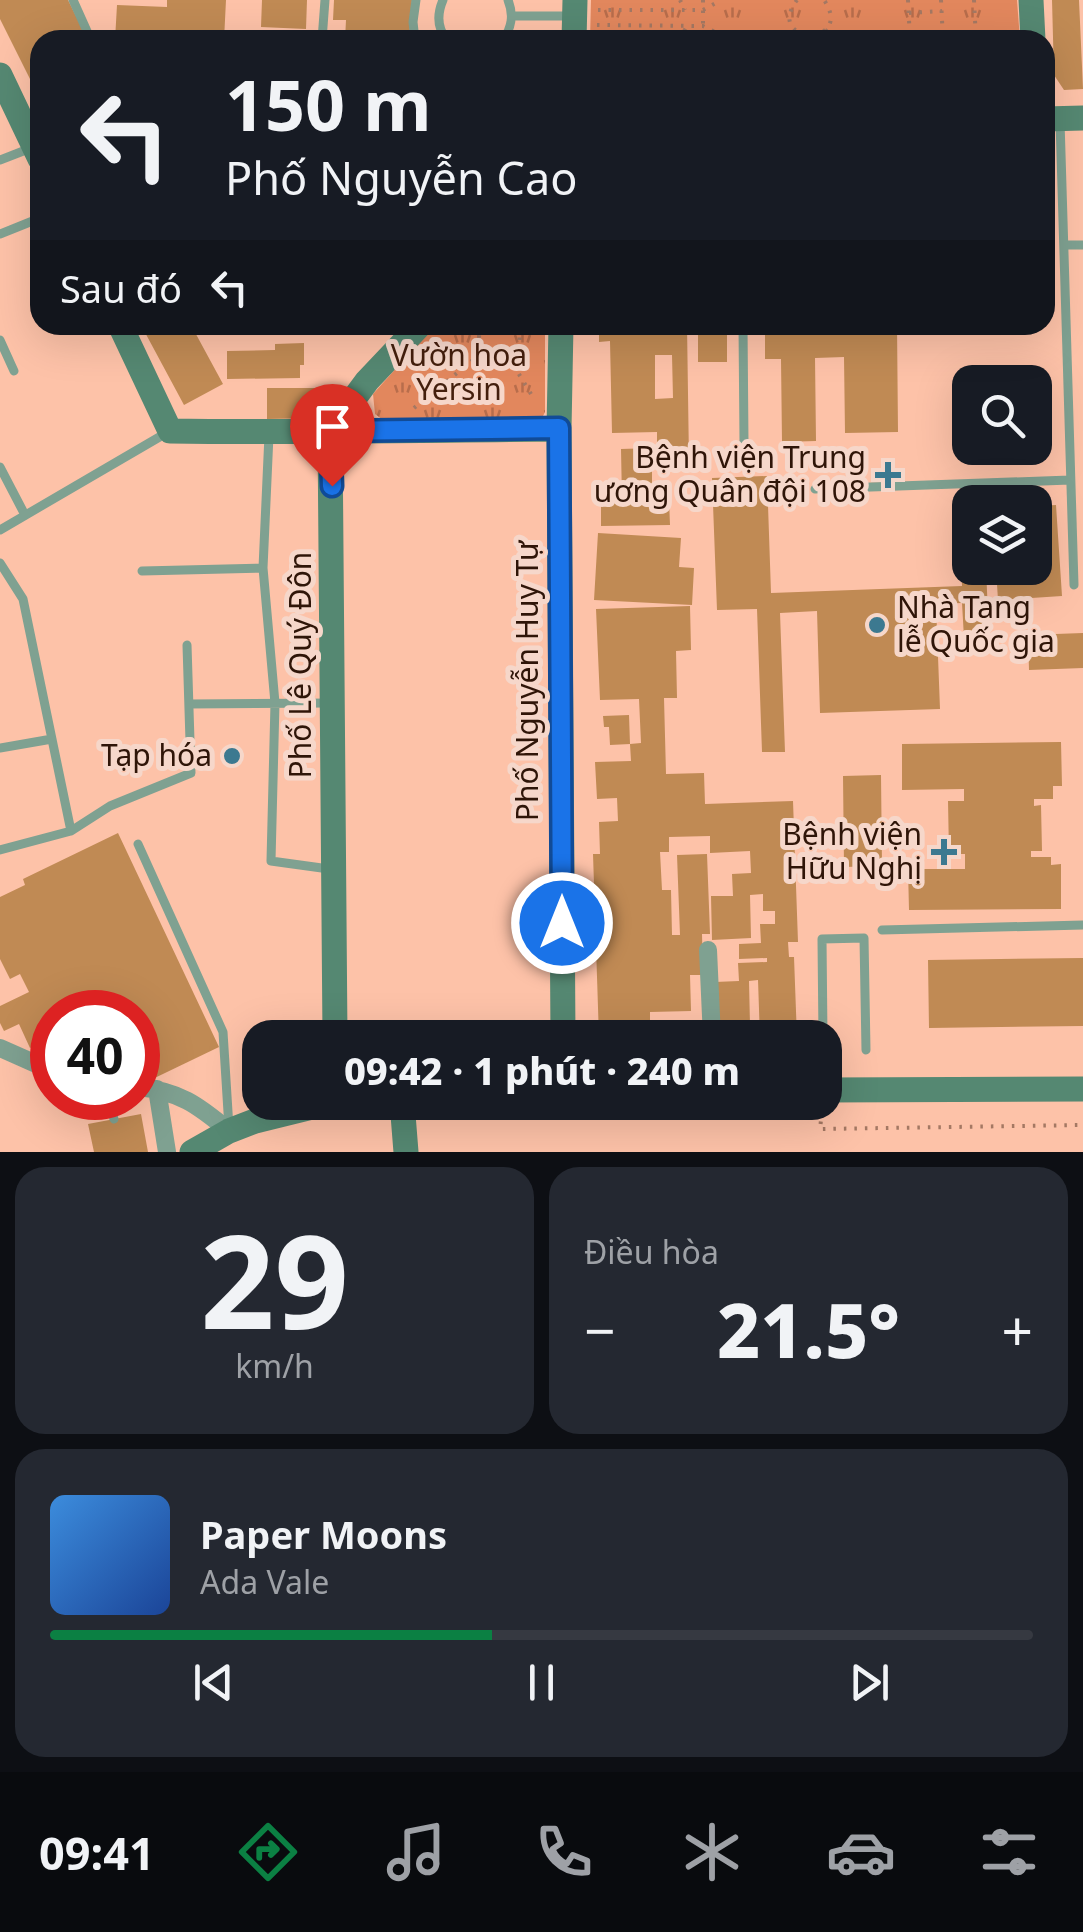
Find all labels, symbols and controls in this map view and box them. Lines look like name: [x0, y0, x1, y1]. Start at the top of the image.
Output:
text: 150 m: [225, 56, 432, 152]
icon: left: [60, 70, 190, 200]
text: Phố Nguyễn Cao: [225, 147, 577, 208]
icon: left: [202, 260, 257, 315]
text: Sau đó: [60, 262, 182, 314]
park label: Vườn hoa Yersin: [391, 334, 527, 409]
map controls: [952, 365, 1052, 585]
button: search: [952, 365, 1052, 465]
pin: [290, 384, 375, 487]
icon: arrive: [305, 399, 360, 454]
place label: Bệnh viện Trung ương Quân đội 108: [594, 436, 866, 511]
marker: Bệnh viện Trung ương Quân đội 108: [875, 462, 901, 488]
button: layers: [952, 485, 1052, 585]
street label: Phố Nguyễn Huy Tự: [506, 539, 547, 821]
street label: Phố Lê Quý Đôn: [279, 552, 320, 778]
place label: Nhà Tang lễ Quốc gia: [897, 586, 1055, 661]
marker: Nhà Tang lễ Quốc gia: [866, 614, 888, 636]
place label: Tạp hóa: [101, 734, 212, 775]
marker: Tạp hóa: [221, 745, 243, 767]
place label: Bệnh viện Hữu Nghị: [782, 813, 922, 888]
marker: Bệnh viện Hữu Nghị: [931, 839, 957, 865]
position arrow: [510, 871, 614, 975]
speed limit sign: 40: [30, 990, 160, 1120]
text: 09:42 · 1 phút · 240 m: [344, 1044, 740, 1096]
text: 29: [200, 1190, 349, 1367]
text: Điều hòa: [584, 1230, 719, 1273]
text: 21.5°: [717, 1278, 900, 1380]
text: −: [584, 1292, 615, 1367]
text: +: [1002, 1292, 1033, 1367]
text: km/h: [235, 1344, 314, 1387]
text: Paper Moons: [200, 1508, 447, 1560]
text: Ada Vale: [200, 1560, 329, 1603]
icon: previous: [186, 1655, 241, 1710]
icon: pause: [514, 1655, 569, 1710]
icon: next: [842, 1655, 897, 1710]
icon: directions: [233, 1817, 303, 1887]
icon: music: [381, 1817, 451, 1887]
icon: phone: [529, 1817, 599, 1887]
icon: climate: [677, 1817, 747, 1887]
icon: car: [826, 1817, 896, 1887]
icon: filters: [974, 1817, 1044, 1887]
text: 09:41: [39, 1822, 155, 1883]

